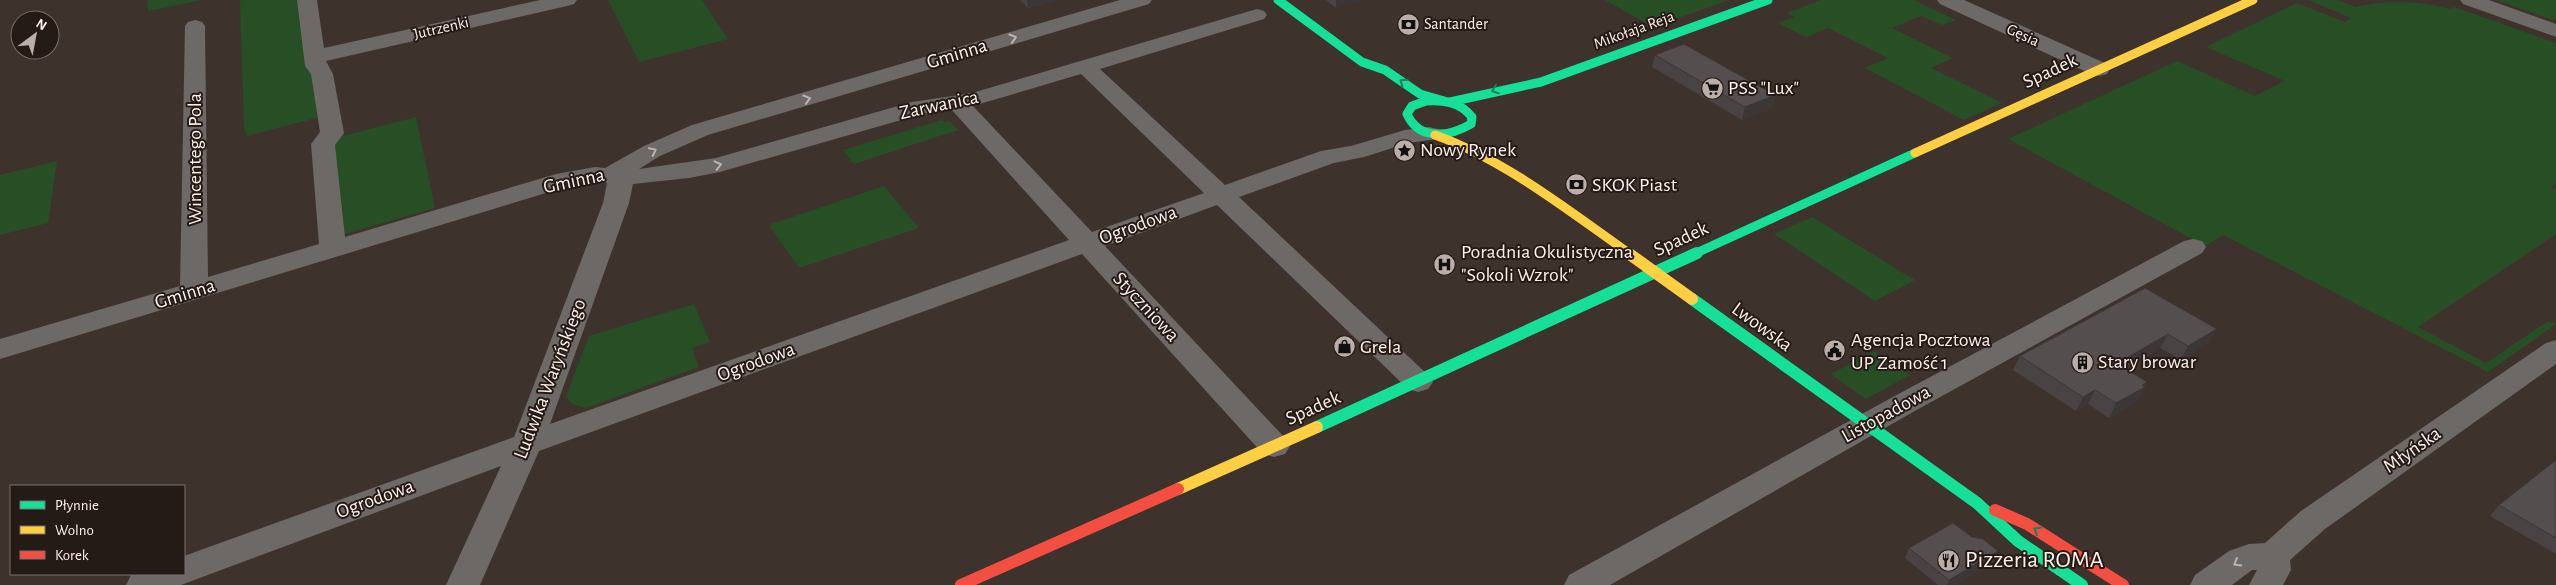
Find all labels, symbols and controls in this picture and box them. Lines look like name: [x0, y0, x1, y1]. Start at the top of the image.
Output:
street label: Mikołaja Reja: [1592, 8, 1677, 53]
north arrow: [10, 10, 60, 60]
bank icon: Santander: [1396, 12, 1420, 36]
street label: Jutrzenki: [412, 14, 470, 42]
text: N: [34, 16, 49, 33]
place label: Santander: [1424, 16, 1489, 32]
street label: Gęsia: [2004, 21, 2042, 49]
one-way arrow: [1008, 33, 1016, 43]
street label: Gminna: [924, 35, 990, 73]
street label: Spadek: [2020, 50, 2080, 92]
supermarket icon: PSS "Lux": [1700, 76, 1724, 100]
place label: PSS "Lux": [1728, 78, 1799, 98]
one-way arrow: [1399, 79, 1408, 88]
one-way arrow: [1491, 85, 1500, 95]
street label: Zarwanica: [898, 87, 980, 123]
street label: Wincentego Pola: [185, 93, 205, 225]
one-way arrow: [802, 94, 810, 104]
place icon: Nowy Rynek: [1392, 138, 1416, 162]
place label: Nowy Rynek: [1420, 140, 1516, 160]
one-way arrow: [648, 147, 657, 157]
one-way arrow: [714, 161, 722, 171]
street label: Gminna: [542, 165, 606, 197]
bank icon: SKOK Piast: [1564, 173, 1588, 197]
place label: SKOK Piast: [1592, 175, 1678, 195]
street label: Ogrodowa: [1097, 202, 1179, 248]
street label: Spadek: [1651, 218, 1711, 260]
place label: Poradnia Okulistyczna "Sokoli Wzrok": [1461, 242, 1633, 285]
hospital icon: Poradnia Okulistyczna "Sokoli Wzrok": [1433, 252, 1457, 276]
street label: Styczniowa: [1109, 268, 1183, 346]
street label: Gminna: [152, 275, 218, 313]
street label: Ludwika Waryńskiego: [510, 296, 590, 462]
street label: Lwowska: [1728, 299, 1796, 355]
place label: Agencja Pocztowa UP Zamość 1: [1851, 330, 1991, 373]
shop icon: Grela: [1332, 335, 1356, 359]
place label: Grela: [1360, 337, 1401, 357]
street label: Ogrodowa: [715, 339, 797, 385]
public building icon: Agencja Pocztowa UP Zamość 1: [1823, 339, 1847, 363]
building icon: Stary browar: [2070, 350, 2094, 374]
place label: Stary browar: [2098, 352, 2197, 372]
street label: Listopadowa: [1838, 381, 1934, 447]
street label: Spadek: [1283, 387, 1343, 429]
street label: Młyńska: [2380, 423, 2444, 477]
street label: Ogrodowa: [334, 476, 416, 522]
legend: [10, 485, 185, 575]
text: Płynnie: [55, 498, 99, 513]
text: Wolno: [55, 523, 94, 538]
one-way arrow: [2034, 527, 2043, 537]
text: Korek: [55, 548, 89, 563]
restaurant icon: Pizzeria ROMA: [1937, 548, 1961, 572]
place label: Pizzeria ROMA: [1965, 548, 2104, 572]
one-way arrow: [2233, 557, 2242, 567]

